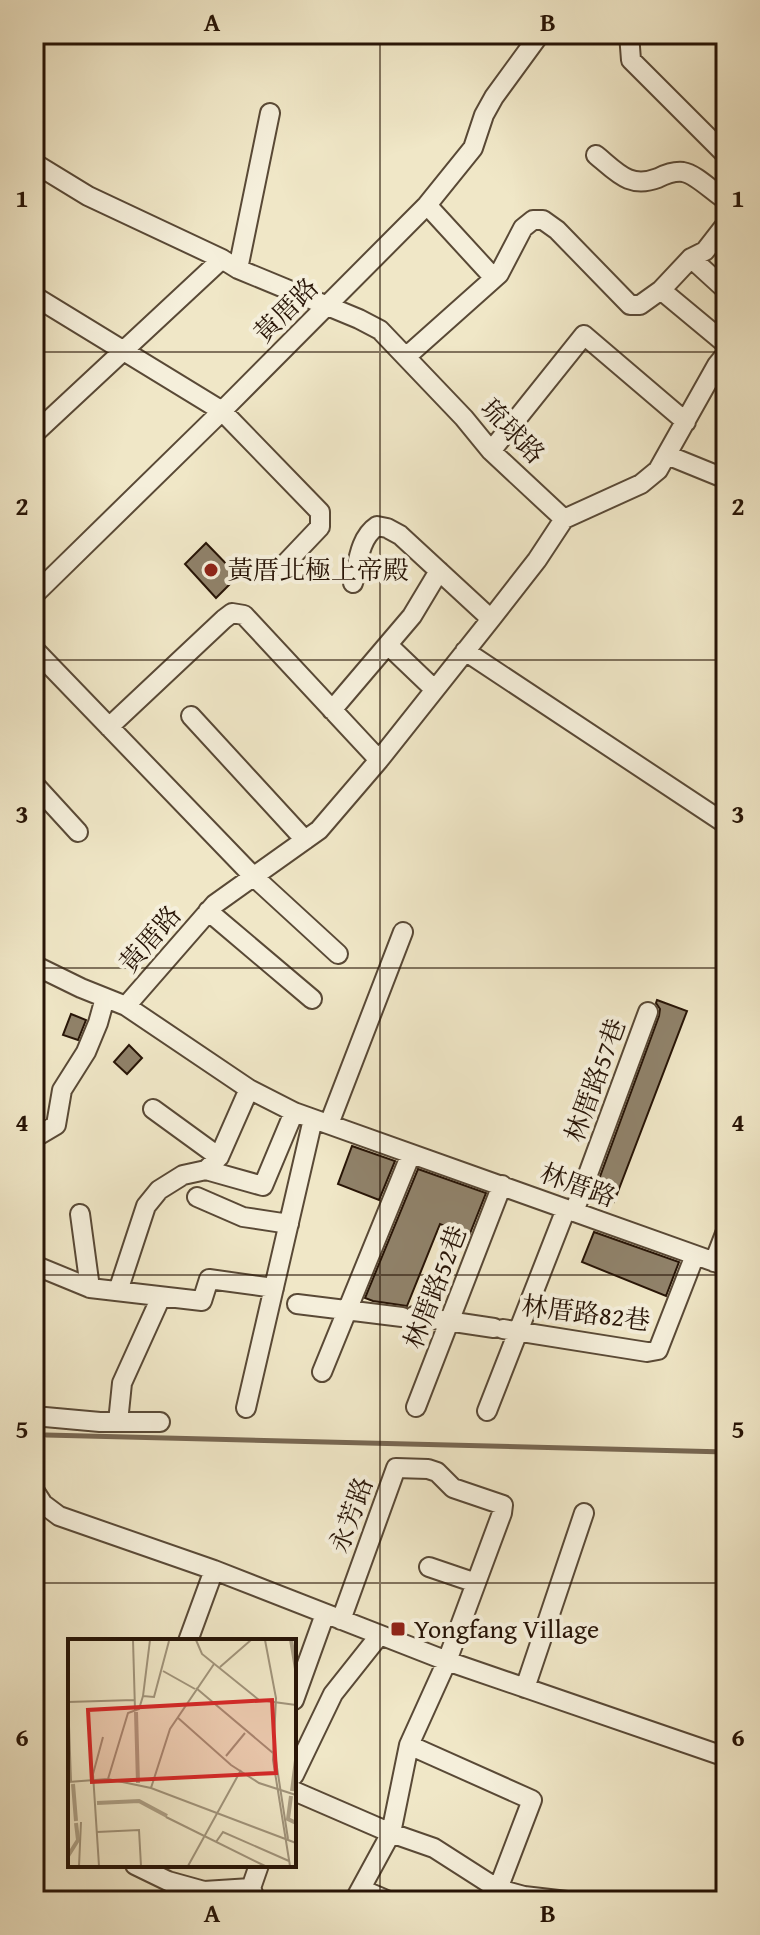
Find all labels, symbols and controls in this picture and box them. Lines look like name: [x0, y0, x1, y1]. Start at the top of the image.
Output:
text: A: [204, 2, 221, 41]
text: B: [540, 2, 556, 41]
text: 1: [15, 178, 29, 217]
text: 1: [731, 178, 745, 217]
street label: 黃厝路: [244, 268, 327, 351]
street label: 琉球路: [472, 389, 554, 472]
text: 2: [15, 486, 29, 525]
text: 2: [731, 486, 745, 525]
place label: 黃厝北極上帝殿: [227, 550, 409, 589]
marker: 黃厝北極上帝殿: [202, 561, 220, 579]
text: 3: [15, 794, 29, 833]
text: 3: [731, 794, 745, 833]
street label: 黃厝路: [109, 896, 190, 981]
street label: 林厝路57巷: [554, 1013, 635, 1147]
text: 4: [15, 1102, 29, 1141]
text: 4: [731, 1102, 745, 1141]
street label: 林厝路: [535, 1153, 621, 1216]
street label: 林厝路52巷: [393, 1220, 476, 1354]
street label: 林厝路82巷: [520, 1285, 652, 1340]
text: 5: [15, 1409, 29, 1448]
text: 5: [731, 1409, 745, 1448]
street label: 永芳路: [319, 1472, 382, 1558]
place label: Yongfang Village: [414, 1609, 599, 1648]
marker: Yongfang Village: [389, 1620, 407, 1638]
inset map: [68, 1639, 296, 1867]
text: 6: [15, 1717, 29, 1756]
text: 6: [731, 1717, 745, 1756]
text: A: [204, 1893, 221, 1932]
text: B: [540, 1893, 556, 1932]

